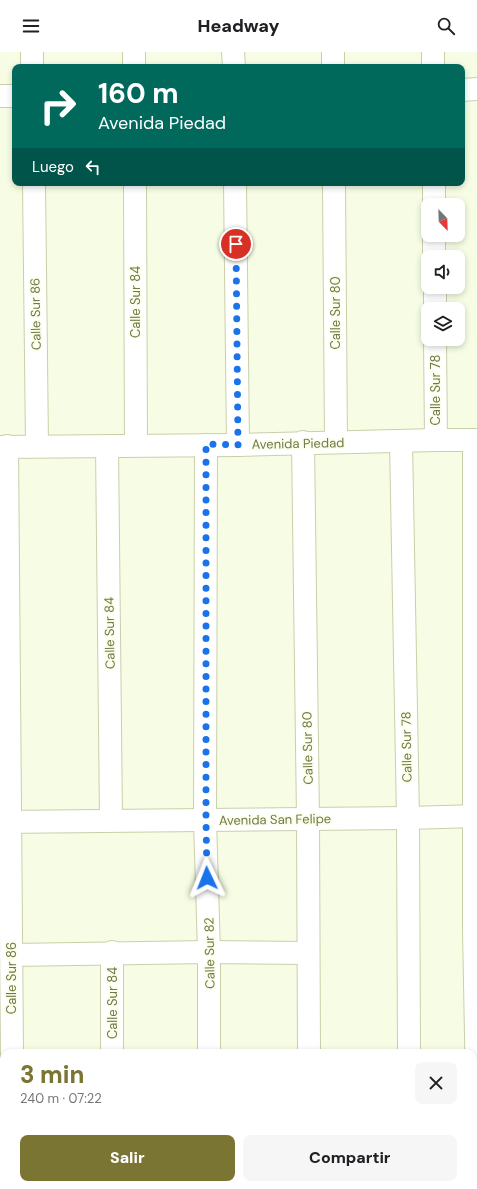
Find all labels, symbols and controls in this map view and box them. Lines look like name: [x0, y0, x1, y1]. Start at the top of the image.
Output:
text: Headway: [198, 14, 279, 38]
icon: menu: [20, 15, 42, 37]
icon: search: [435, 15, 457, 37]
text: 160 m: [98, 75, 179, 112]
icon: right: [32, 80, 84, 132]
text: Avenida Piedad: [98, 111, 226, 135]
icon: left: [82, 156, 104, 178]
text: Luego: [32, 157, 74, 177]
north arrow: [421, 198, 465, 242]
map controls: [421, 198, 465, 346]
pin: [219, 227, 253, 261]
icon: arrive: [225, 233, 247, 255]
button: sound: [421, 250, 465, 294]
street label: Calle Sur 84: [127, 266, 144, 338]
street label: Calle Sur 80: [327, 276, 344, 350]
street label: Calle Sur 86: [26, 278, 45, 350]
button: layers: [421, 302, 465, 346]
street label: Calle Sur 78: [427, 354, 444, 425]
street label: Avenida Piedad: [252, 434, 344, 453]
street label: Calle Sur 84: [100, 597, 119, 669]
street label: Calle Sur 80: [298, 711, 317, 785]
street label: Calle Sur 78: [397, 711, 416, 783]
street label: Avenida San Felipe: [219, 810, 331, 829]
position arrow: [186, 857, 228, 899]
street label: Calle Sur 82: [200, 917, 219, 989]
street label: Calle Sur 86: [3, 942, 20, 1014]
street label: Calle Sur 84: [104, 967, 121, 1039]
text: 3 min: [20, 1059, 84, 1090]
button: close: [415, 1062, 457, 1104]
text: 240 m · 07:22: [20, 1090, 102, 1107]
button: Salir: [20, 1135, 235, 1181]
button: Compartir: [243, 1135, 457, 1181]

